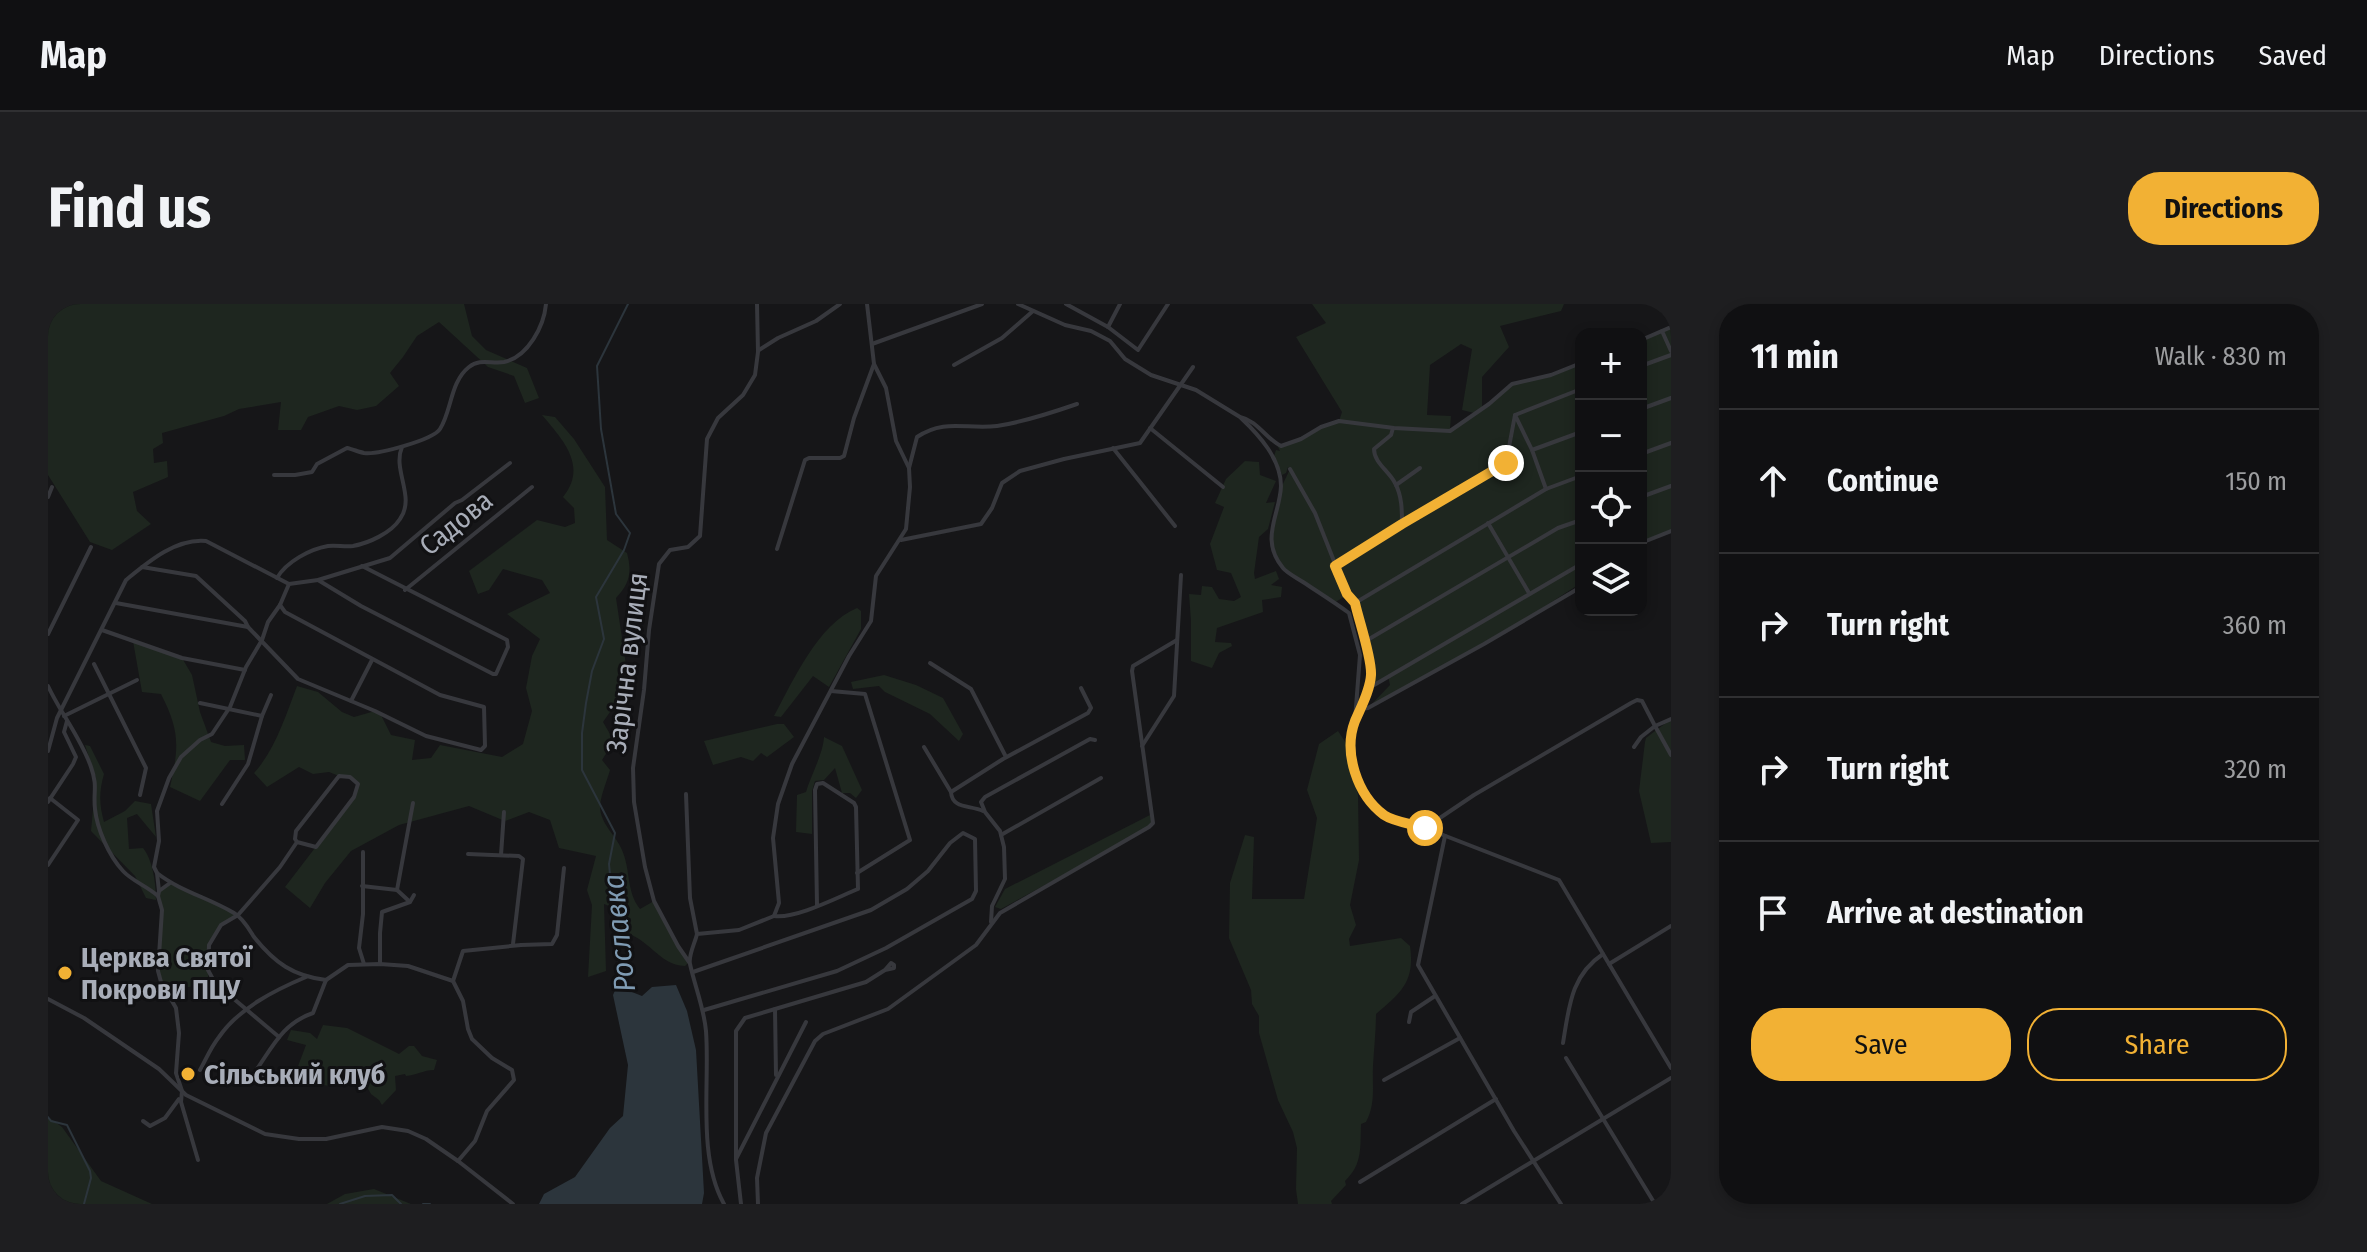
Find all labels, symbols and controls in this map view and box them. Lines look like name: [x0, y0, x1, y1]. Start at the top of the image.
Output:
text: Map: [40, 32, 107, 78]
text: Map: [2006, 39, 2055, 72]
text: Directions: [2099, 39, 2215, 72]
text: Saved: [2259, 39, 2327, 72]
button: Directions: [2128, 172, 2319, 245]
text: Find us: [48, 175, 211, 242]
map controls: [1575, 328, 1647, 616]
button: +: [1575, 328, 1647, 400]
text: 11 min: [1751, 336, 1839, 377]
text: Walk · 830 m: [2155, 341, 2287, 372]
button: −: [1575, 400, 1647, 472]
route end: [1488, 445, 1524, 481]
icon: ahead: [1751, 459, 1795, 503]
text: Continue: [1827, 463, 1939, 499]
text: 150 m: [2225, 466, 2287, 497]
button: locate: [1575, 472, 1647, 544]
street label: Садова: [413, 484, 499, 562]
button: layers: [1575, 544, 1647, 616]
street label: Зарічна вулиця: [600, 571, 654, 755]
icon: right: [1751, 603, 1795, 647]
text: Turn right: [1827, 607, 1949, 643]
text: 360 m: [2223, 610, 2287, 641]
icon: right: [1751, 747, 1795, 791]
text: Turn right: [1827, 751, 1949, 787]
text: 320 m: [2224, 754, 2287, 785]
route start: [1407, 810, 1443, 846]
water label: Рославка: [595, 872, 643, 994]
icon: arrive: [1751, 891, 1795, 935]
text: Arrive at destination: [1827, 895, 2084, 931]
place label: Церква Святої Покрови ПЦУ: [81, 941, 253, 1006]
marker: Церква Святої Покрови ПЦУ: [56, 964, 74, 982]
button: Save: [1751, 1008, 2011, 1081]
button: Share: [2027, 1008, 2287, 1081]
place label: Сільський клуб: [204, 1058, 385, 1091]
marker: Сільський клуб: [179, 1065, 197, 1083]

